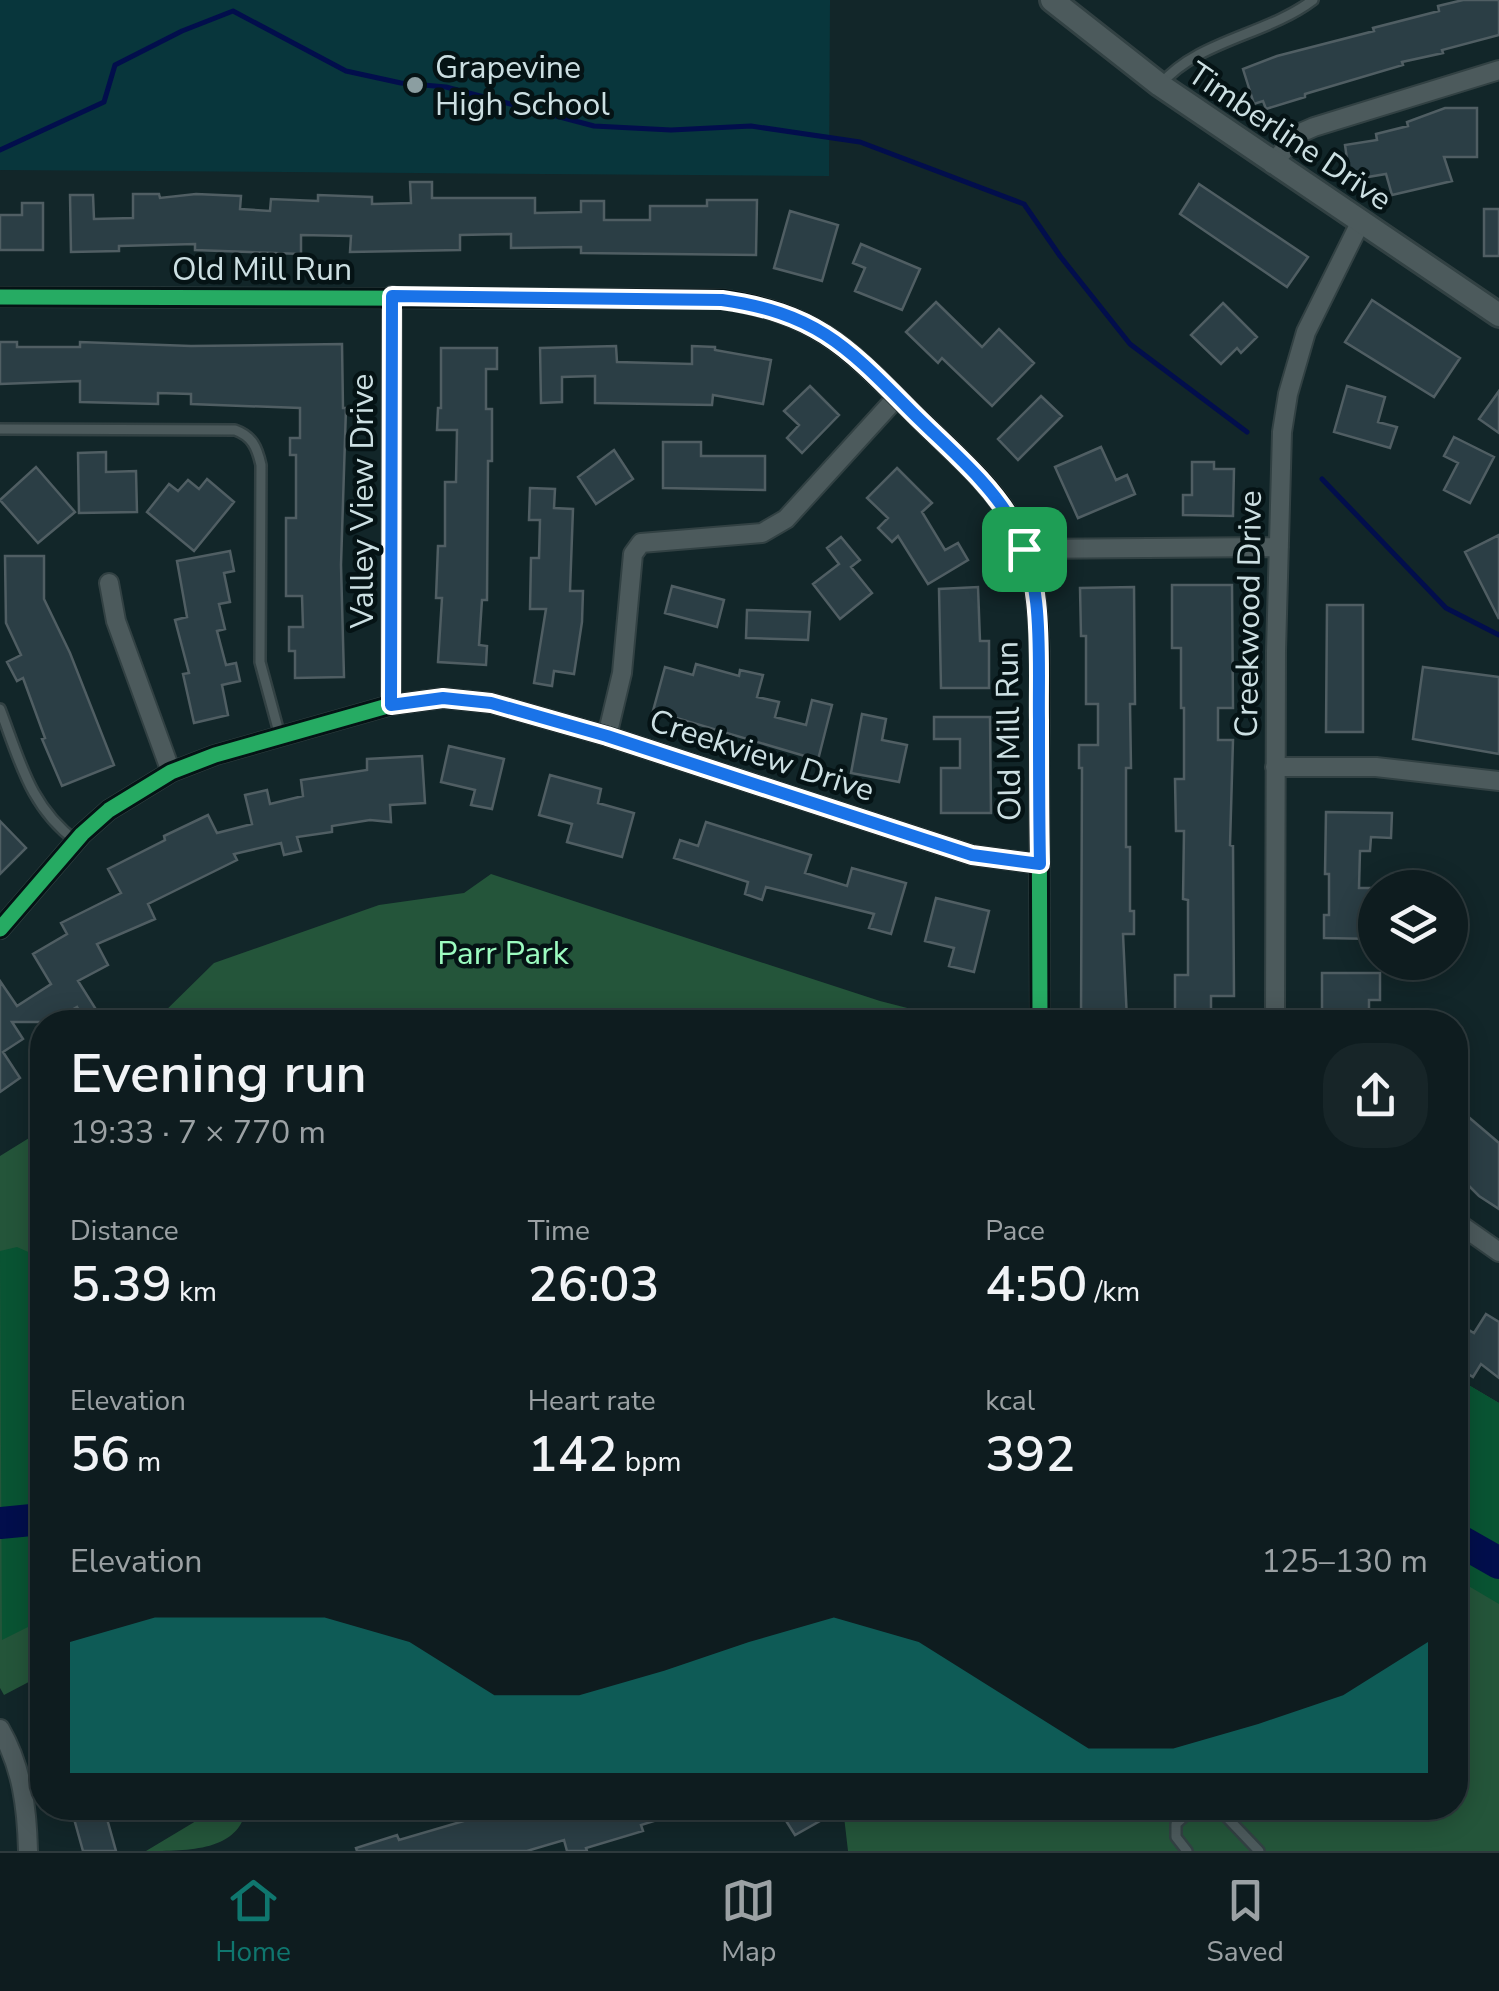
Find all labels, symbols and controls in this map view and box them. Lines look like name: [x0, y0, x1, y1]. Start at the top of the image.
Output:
place label: Grapevine High School: [435, 46, 610, 126]
street label: Timberline Drive: [1179, 52, 1400, 221]
marker: Grapevine High School: [404, 74, 426, 96]
street label: Old Mill Run: [172, 248, 352, 291]
street label: Valley View Drive: [341, 374, 384, 629]
street label: Creekwood Drive: [1225, 490, 1272, 738]
pin: [982, 507, 1067, 592]
icon: arrive: [997, 522, 1052, 577]
street label: Old Mill Run: [985, 641, 1032, 821]
street label: Creekview Drive: [644, 699, 880, 812]
map controls: [1358, 870, 1468, 980]
button: layers: [1358, 870, 1468, 980]
park label: Parr Park: [437, 932, 570, 975]
text: Evening run: [70, 1036, 367, 1111]
button: share: [1323, 1043, 1428, 1148]
text: 19:33 · 7 × 770 m: [70, 1111, 326, 1154]
text: Distance: [70, 1212, 179, 1250]
text: Time: [528, 1212, 590, 1250]
text: Pace: [985, 1212, 1045, 1250]
text: 5.39: [70, 1250, 172, 1319]
text: 26:03: [528, 1250, 660, 1319]
text: 4:50: [985, 1250, 1087, 1319]
text: km: [172, 1273, 217, 1311]
text: /km: [1087, 1273, 1140, 1311]
text: Elevation: [70, 1382, 186, 1420]
text: Heart rate: [528, 1382, 656, 1420]
text: kcal: [985, 1382, 1035, 1420]
text: 56: [70, 1420, 130, 1489]
text: 142: [528, 1420, 618, 1489]
text: 392: [985, 1420, 1075, 1489]
text: m: [130, 1443, 161, 1481]
text: bpm: [618, 1443, 681, 1481]
text: Elevation: [70, 1540, 203, 1583]
text: 125–130 m: [1261, 1540, 1428, 1583]
tab: Home: [215, 1873, 291, 1971]
tab: Map: [721, 1873, 776, 1971]
tab: Saved: [1206, 1873, 1284, 1971]

